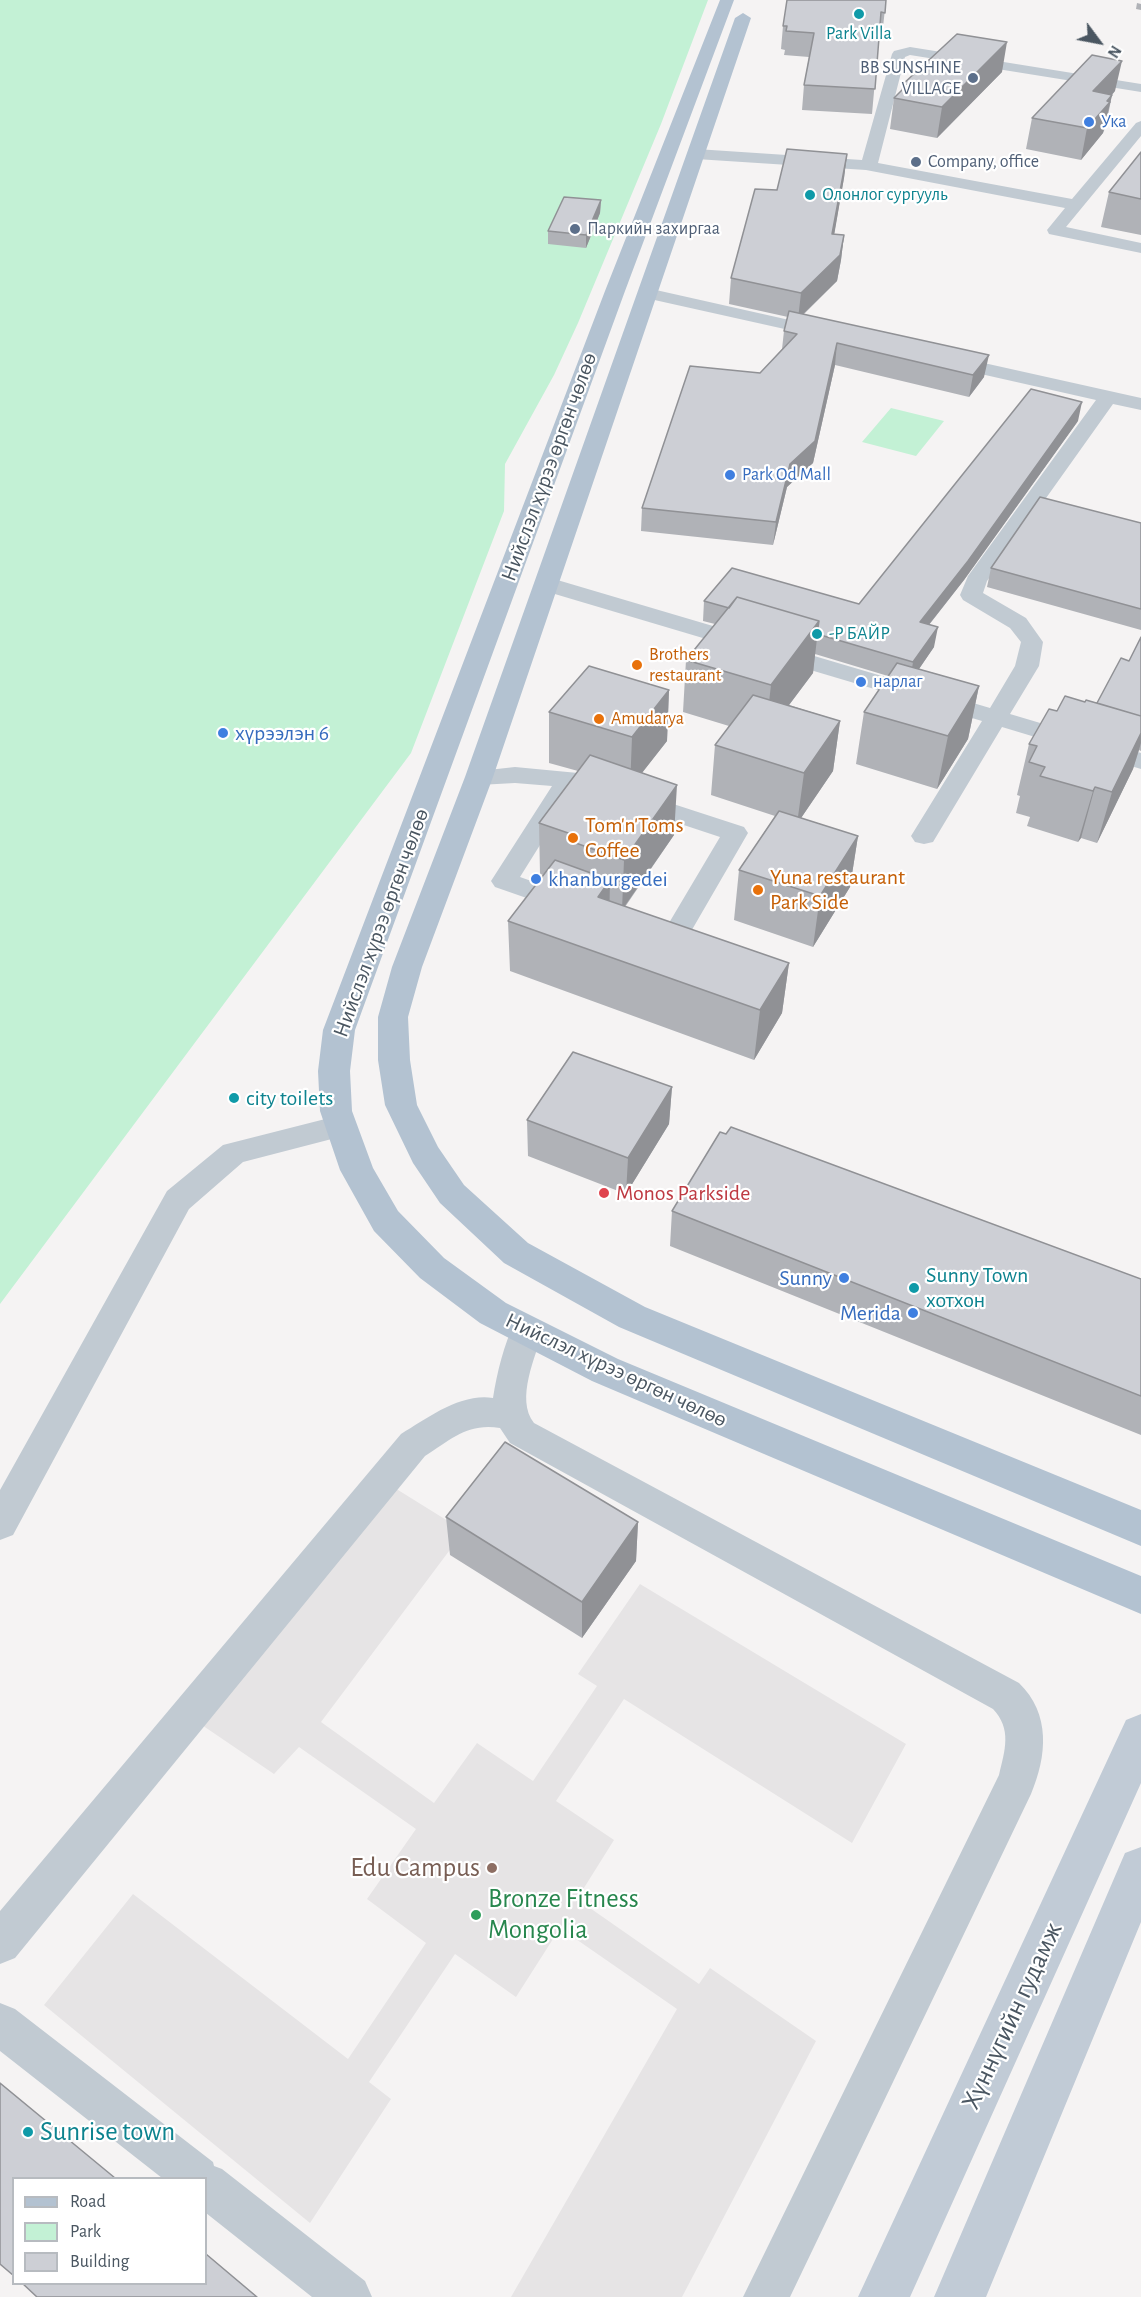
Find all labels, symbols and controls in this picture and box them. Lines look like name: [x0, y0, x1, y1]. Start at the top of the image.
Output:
marker: Park Villa: [852, 7, 866, 21]
north arrow: [1069, 12, 1129, 72]
place label: Park Villa: [826, 23, 892, 45]
text: N: [1105, 43, 1124, 60]
place label: BB SUNSHINE VILLAGE: [860, 57, 961, 100]
marker: BB SUNSHINE VILLAGE: [966, 71, 980, 85]
place label: Ука: [1101, 111, 1126, 133]
marker: Ука: [1082, 115, 1096, 129]
place label: Company, office: [928, 151, 1039, 173]
marker: Company, office: [909, 155, 923, 169]
place label: Олонлог сургууль: [822, 184, 948, 206]
marker: Олонлог сургууль: [803, 188, 817, 202]
place label: Паркийн захиргаа: [587, 218, 720, 240]
marker: Паркийн захиргаа: [568, 222, 582, 236]
street label: Нийслэл хүрээ өргөн чөлөө: [495, 349, 603, 585]
place label: Park Od Mall: [742, 464, 831, 486]
marker: Park Od Mall: [723, 468, 737, 482]
place label: -Р БАЙР: [829, 623, 890, 645]
marker: -Р БАЙР: [810, 627, 824, 641]
place label: Brothers restaurant: [649, 644, 722, 686]
marker: Brothers restaurant: [630, 658, 644, 672]
place label: нарлаг: [873, 671, 922, 693]
marker: нарлаг: [854, 675, 868, 689]
place label: Amudarya: [611, 708, 684, 730]
marker: Amudarya: [592, 712, 606, 726]
place label: хүрээлэн 6: [235, 720, 329, 746]
marker: хүрээлэн 6: [216, 726, 230, 740]
street label: Нийслэл хүрээ өргөн чөлөө: [327, 805, 435, 1041]
place label: Tom'n'Toms Coffee: [585, 812, 684, 864]
marker: Tom'n'Toms Coffee: [566, 831, 580, 845]
place label: Yuna restaurant Park Side: [770, 864, 905, 915]
place label: khanburgedei: [548, 866, 668, 892]
marker: khanburgedei: [529, 872, 543, 886]
marker: Yuna restaurant Park Side: [751, 883, 765, 897]
place label: city toilets: [246, 1085, 333, 1111]
marker: city toilets: [227, 1091, 241, 1105]
place label: Monos Parkside: [616, 1180, 750, 1206]
marker: Monos Parkside: [597, 1186, 611, 1200]
place label: Sunny Town хотхон: [926, 1262, 1028, 1314]
place label: Sunny: [779, 1265, 832, 1291]
marker: Sunny: [837, 1271, 851, 1285]
marker: Sunny Town хотхон: [907, 1281, 921, 1295]
place label: Merida: [840, 1300, 901, 1326]
marker: Merida: [906, 1306, 920, 1320]
street label: Нийслэл хүрээ өргөн чөлөө: [501, 1307, 731, 1433]
place label: Edu Campus: [350, 1852, 480, 1884]
marker: Edu Campus: [485, 1861, 499, 1875]
place label: Bronze Fitness Mongolia: [488, 1883, 639, 1946]
marker: Bronze Fitness Mongolia: [469, 1908, 483, 1922]
street label: Хүннүгийн гудамж: [954, 1917, 1070, 2115]
place label: Sunrise town: [40, 2116, 175, 2148]
marker: Sunrise town: [21, 2125, 35, 2139]
legend: [12, 2177, 207, 2285]
text: Road: [70, 2193, 106, 2211]
text: Park: [70, 2223, 101, 2241]
text: Building: [70, 2253, 129, 2271]

